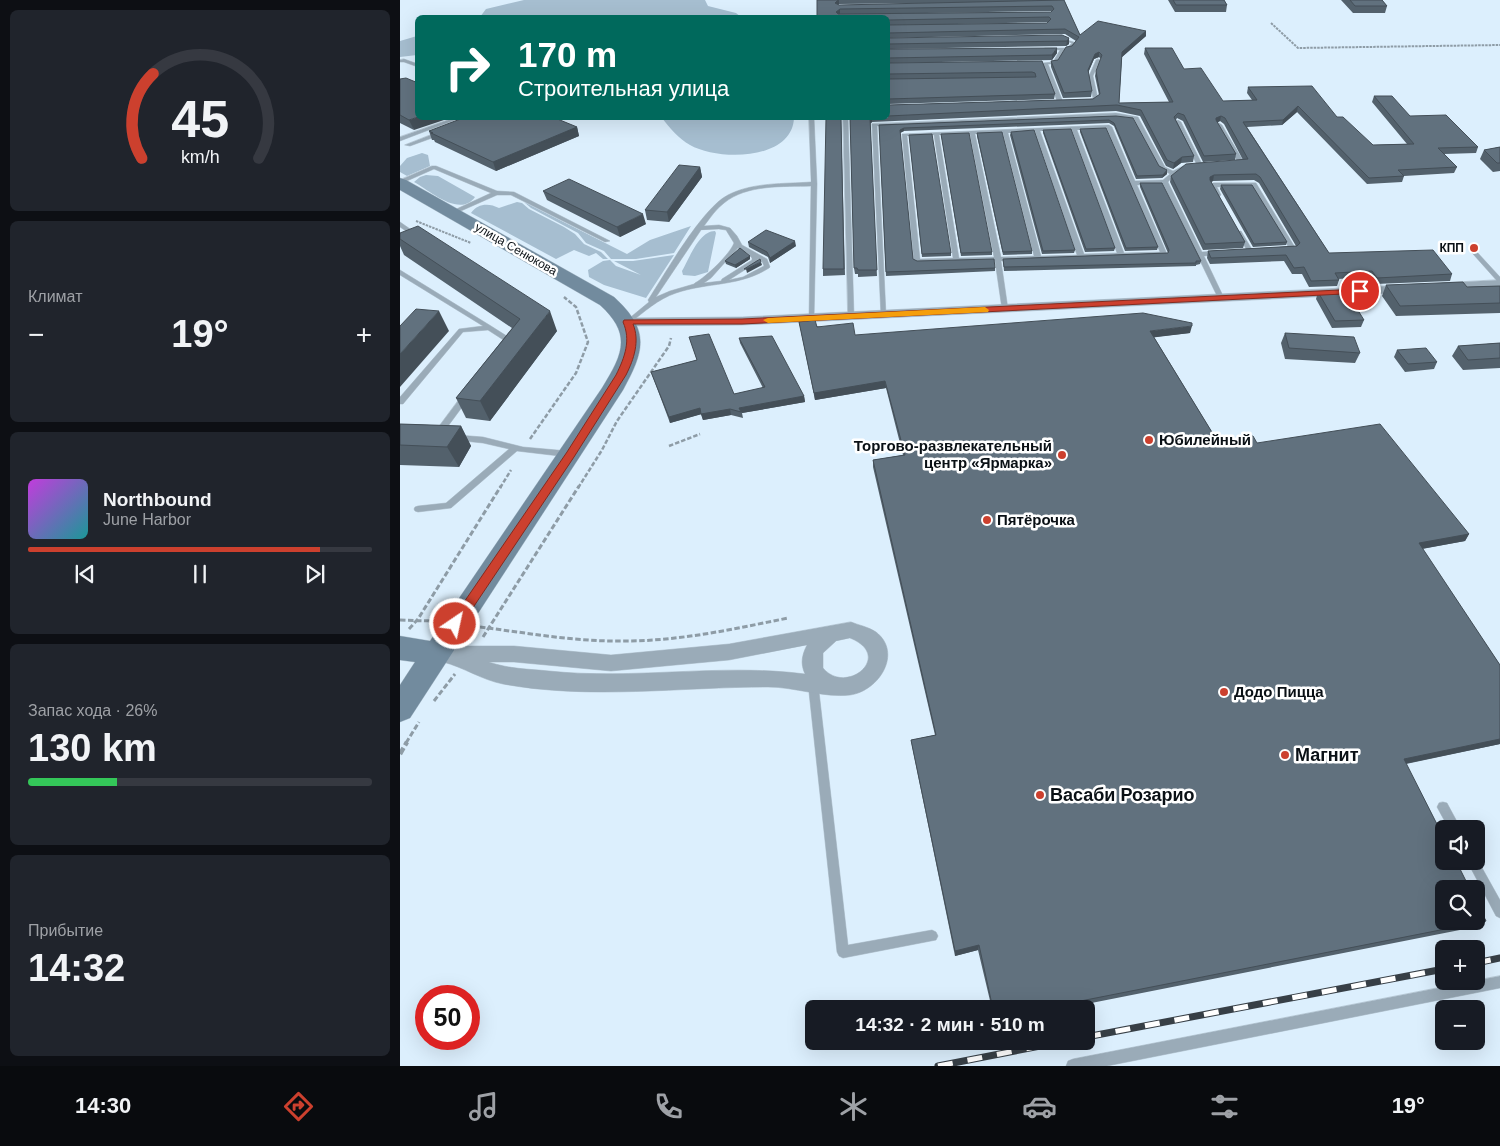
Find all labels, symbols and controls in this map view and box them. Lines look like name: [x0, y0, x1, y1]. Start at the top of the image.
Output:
icon: right: [435, 35, 500, 100]
text: 170 m: [518, 35, 617, 74]
text: Строительная улица: [518, 76, 729, 101]
text: 45: [171, 90, 229, 148]
text: km/h: [181, 147, 219, 167]
street label: улица Сенюкова: [473, 220, 560, 278]
place label: КПП: [1439, 241, 1464, 255]
marker: КПП: [1468, 242, 1480, 254]
pin: [1339, 270, 1381, 312]
icon: arrive: [1346, 277, 1374, 305]
text: Климат: [28, 288, 82, 305]
text: 19°: [171, 313, 229, 355]
text: −: [28, 319, 44, 350]
text: +: [356, 319, 372, 350]
place label: Юбилейный: [1159, 431, 1251, 448]
marker: Юбилейный: [1143, 434, 1155, 446]
place label: Торгово-развлекательный центр «Ярмарка»: [854, 437, 1052, 471]
marker: Торгово-развлекательный центр «Ярмарка»: [1056, 449, 1068, 461]
text: Northbound: [103, 489, 212, 510]
text: June Harbor: [103, 511, 191, 528]
place label: Пятёрочка: [997, 511, 1075, 528]
marker: Пятёрочка: [981, 514, 993, 526]
icon: previous: [71, 560, 99, 588]
icon: pause: [186, 560, 214, 588]
icon: next: [301, 560, 329, 588]
position arrow: [428, 597, 480, 649]
place label: Додо Пицца: [1234, 683, 1324, 700]
marker: Додо Пицца: [1218, 686, 1230, 698]
text: Запас хода · 26%: [28, 702, 157, 719]
text: 130 km: [28, 727, 157, 769]
place label: Магнит: [1295, 745, 1359, 765]
marker: Магнит: [1279, 749, 1291, 761]
place label: Васаби Розарио: [1050, 785, 1195, 805]
marker: Васаби Розарио: [1034, 789, 1046, 801]
map controls: [1435, 820, 1485, 1050]
button: sound: [1435, 820, 1485, 870]
button: search: [1435, 880, 1485, 930]
text: Прибытие: [28, 922, 103, 939]
button: +: [1435, 940, 1485, 990]
text: 14:32: [28, 947, 125, 989]
speed limit sign: 50: [415, 985, 480, 1050]
button: −: [1435, 1000, 1485, 1050]
text: 14:32 · 2 мин · 510 m: [855, 1014, 1045, 1035]
icon: directions: [281, 1089, 316, 1124]
icon: music: [466, 1089, 501, 1124]
icon: phone: [651, 1089, 686, 1124]
icon: climate: [836, 1089, 871, 1124]
icon: car: [1022, 1089, 1057, 1124]
icon: filters: [1207, 1089, 1242, 1124]
text: 14:30: [75, 1093, 131, 1118]
text: 19°: [1392, 1093, 1425, 1118]

